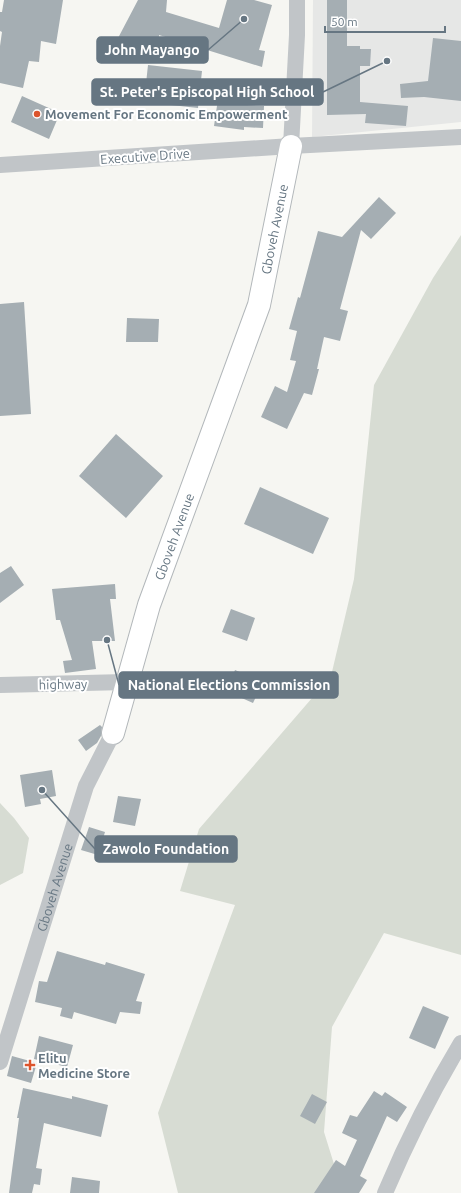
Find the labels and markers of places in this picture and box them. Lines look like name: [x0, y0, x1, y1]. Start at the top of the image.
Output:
callout: John Mayango: [97, 37, 208, 63]
callout: St. Peter's Episcopal High School: [92, 79, 323, 105]
place label: Movement For Economic Empowerment: [45, 107, 288, 121]
marker: Movement For Economic Empowerment: [32, 109, 42, 119]
callout: National Elections Commission: [119, 672, 338, 698]
callout: Zawolo Foundation: [95, 836, 237, 862]
place label: Elitu Medicine Store: [38, 1051, 130, 1080]
marker: Elitu Medicine Store: [25, 1060, 35, 1070]

